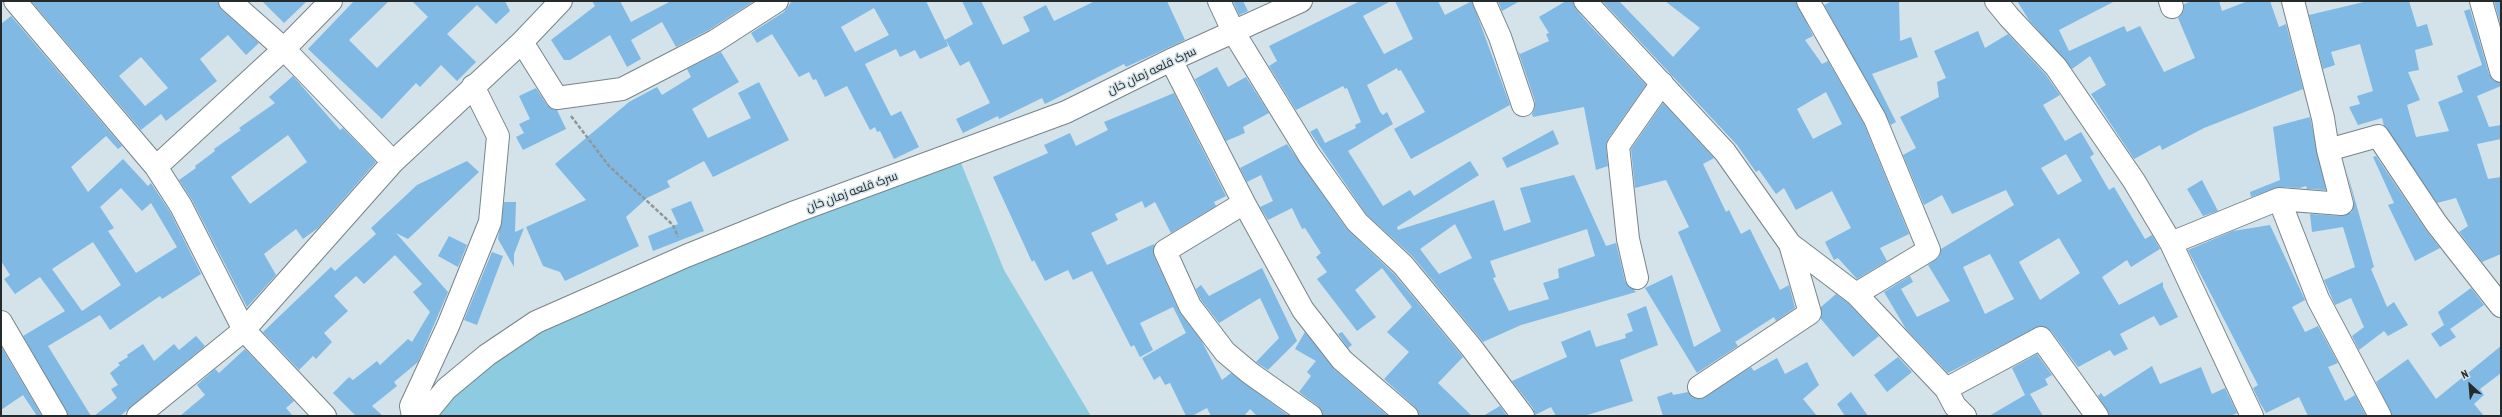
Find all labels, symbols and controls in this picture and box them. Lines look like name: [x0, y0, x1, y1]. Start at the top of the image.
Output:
street label: سرک قلعه زمان خان: [1105, 44, 1199, 98]
street label: سرک قلعه زمان خان: [804, 169, 900, 215]
north arrow: [2450, 365, 2490, 405]
text: N: [2459, 367, 2470, 382]

